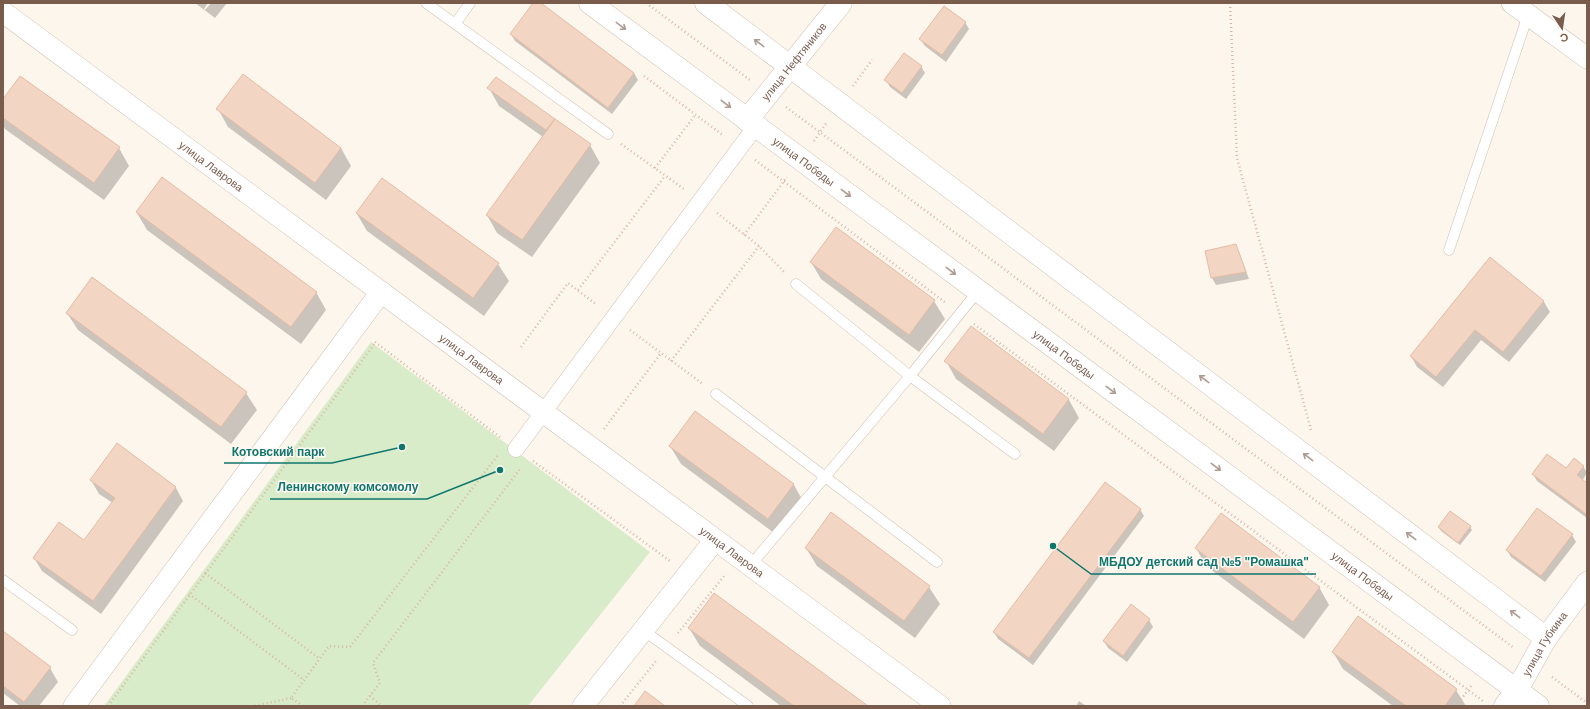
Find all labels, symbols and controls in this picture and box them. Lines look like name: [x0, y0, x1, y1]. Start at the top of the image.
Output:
north arrow: [1542, 8, 1582, 48]
street label: улица Нефтяников: [759, 20, 829, 103]
one-way arrow: [616, 22, 627, 30]
text: С: [1559, 31, 1569, 44]
one-way arrow: [754, 39, 765, 47]
one-way arrow: [720, 100, 731, 108]
street label: улица Победы: [770, 135, 837, 188]
street label: улица Лаврова: [177, 139, 246, 194]
one-way arrow: [841, 189, 852, 197]
one-way arrow: [945, 266, 956, 275]
street label: улица Победы: [1031, 328, 1097, 381]
street label: улица Лаврова: [437, 331, 507, 387]
one-way arrow: [1198, 375, 1209, 383]
one-way arrow: [1106, 385, 1117, 394]
callout: Котовский парк: [224, 439, 332, 463]
text: Котовский парк: [232, 445, 325, 459]
one-way arrow: [1302, 453, 1313, 462]
one-way arrow: [1210, 463, 1221, 471]
callout: Ленинскому комсомолу: [270, 475, 427, 499]
text: Ленинскому комсомолу: [278, 480, 419, 494]
street label: улица Лаврова: [697, 524, 767, 580]
one-way arrow: [1406, 532, 1417, 540]
street label: улица Победы: [1330, 549, 1396, 603]
callout: МБДОУ детский сад №5 "Ромашка": [1091, 550, 1316, 574]
text: МБДОУ детский сад №5 "Ромашка": [1099, 555, 1309, 569]
street label: улица Губкина: [1520, 609, 1570, 678]
one-way arrow: [1509, 610, 1520, 619]

